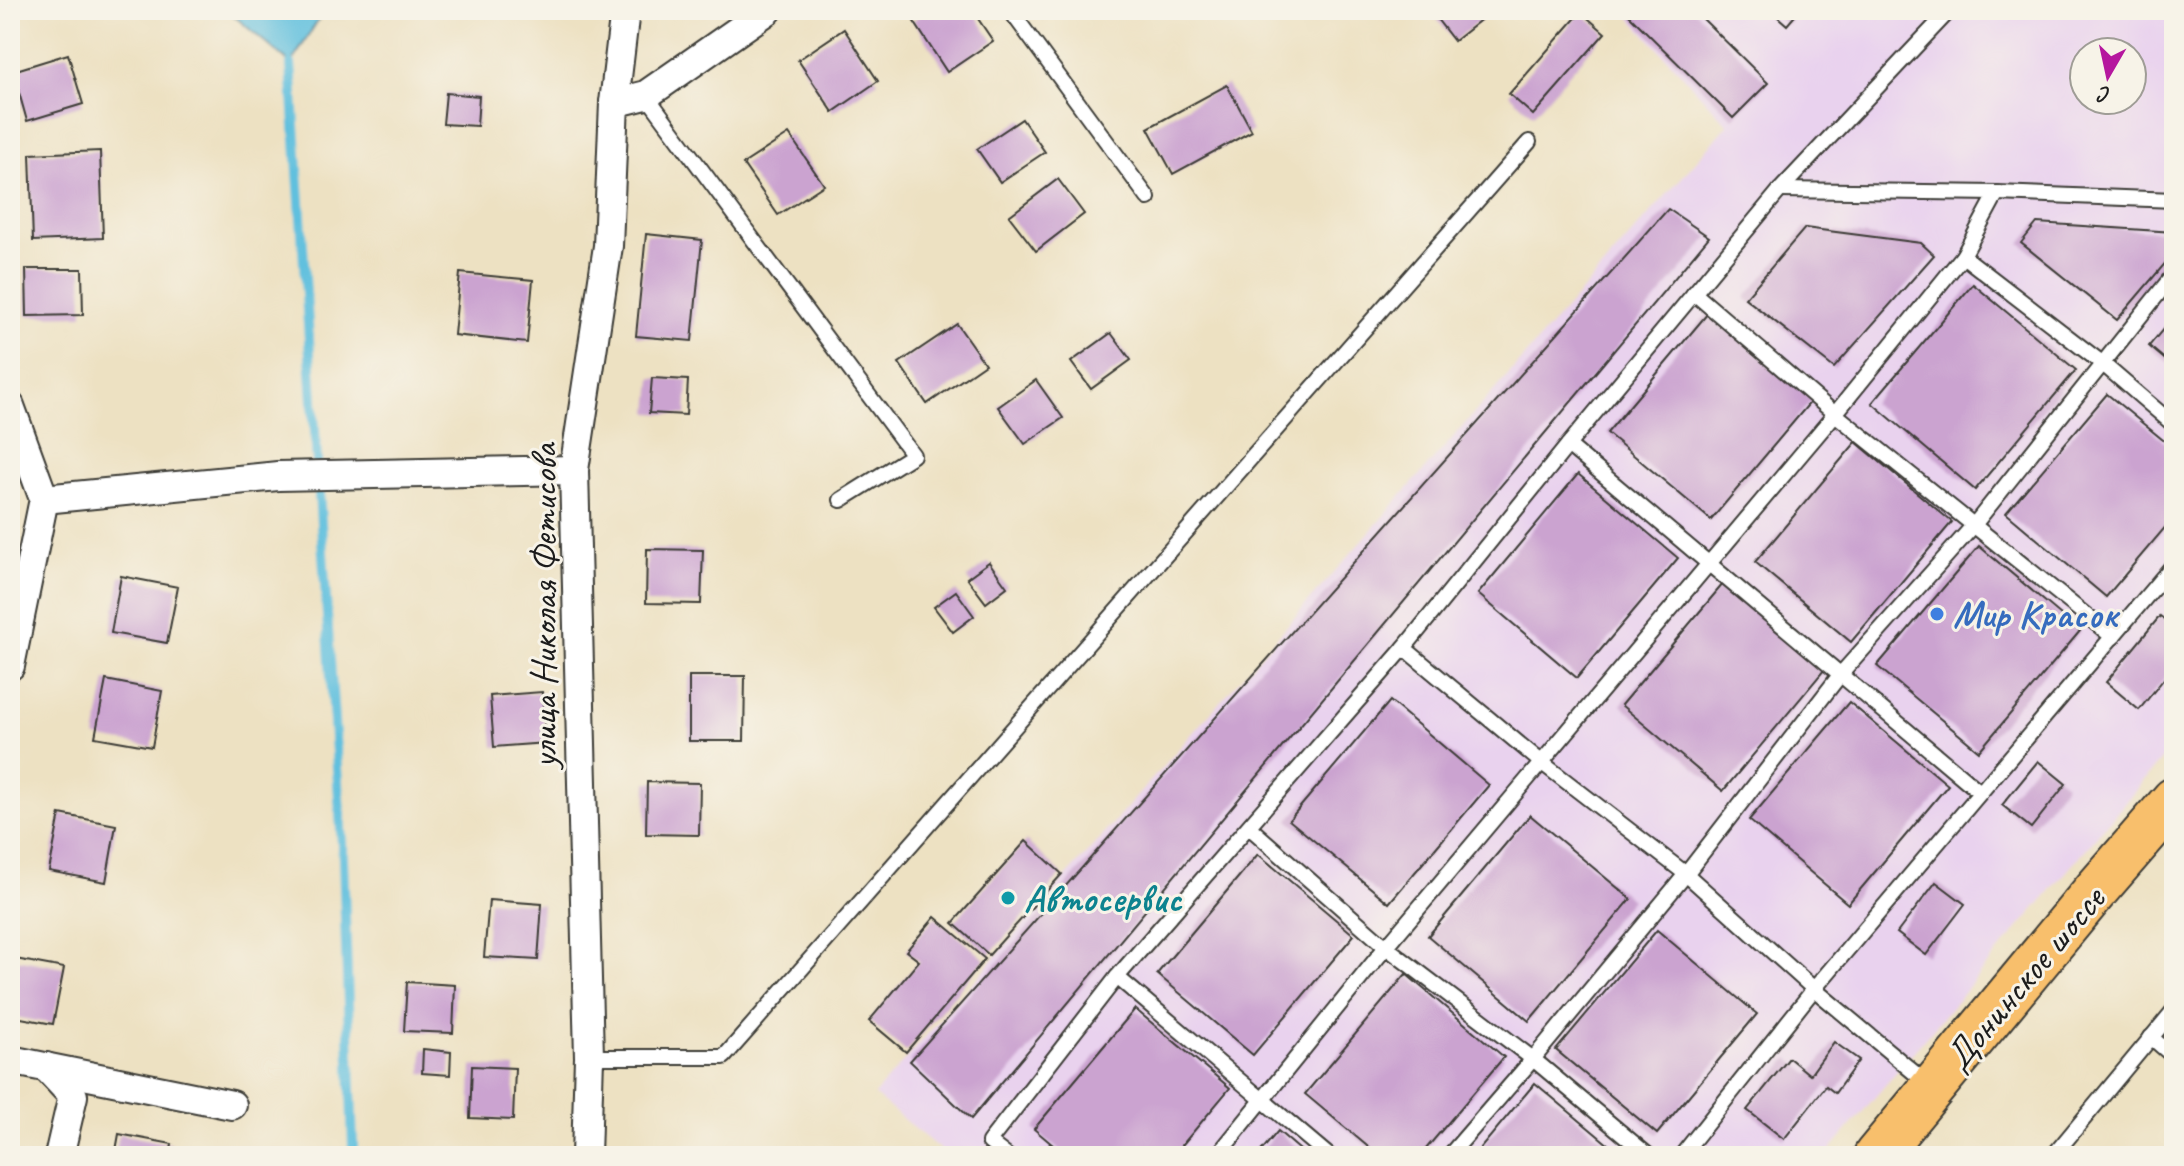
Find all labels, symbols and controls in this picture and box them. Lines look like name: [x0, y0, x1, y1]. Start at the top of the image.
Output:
north arrow: [2068, 36, 2148, 116]
text: С: [2094, 80, 2113, 109]
street label: улица Николая Фетисова: [520, 441, 567, 770]
place label: Мир Красок: [1953, 591, 2121, 638]
marker: Мир Красок: [1928, 605, 1946, 623]
place label: Автосервис: [1024, 875, 1183, 922]
street label: Донинское шоссе: [1934, 875, 2117, 1080]
marker: Автосервис: [999, 889, 1017, 907]

